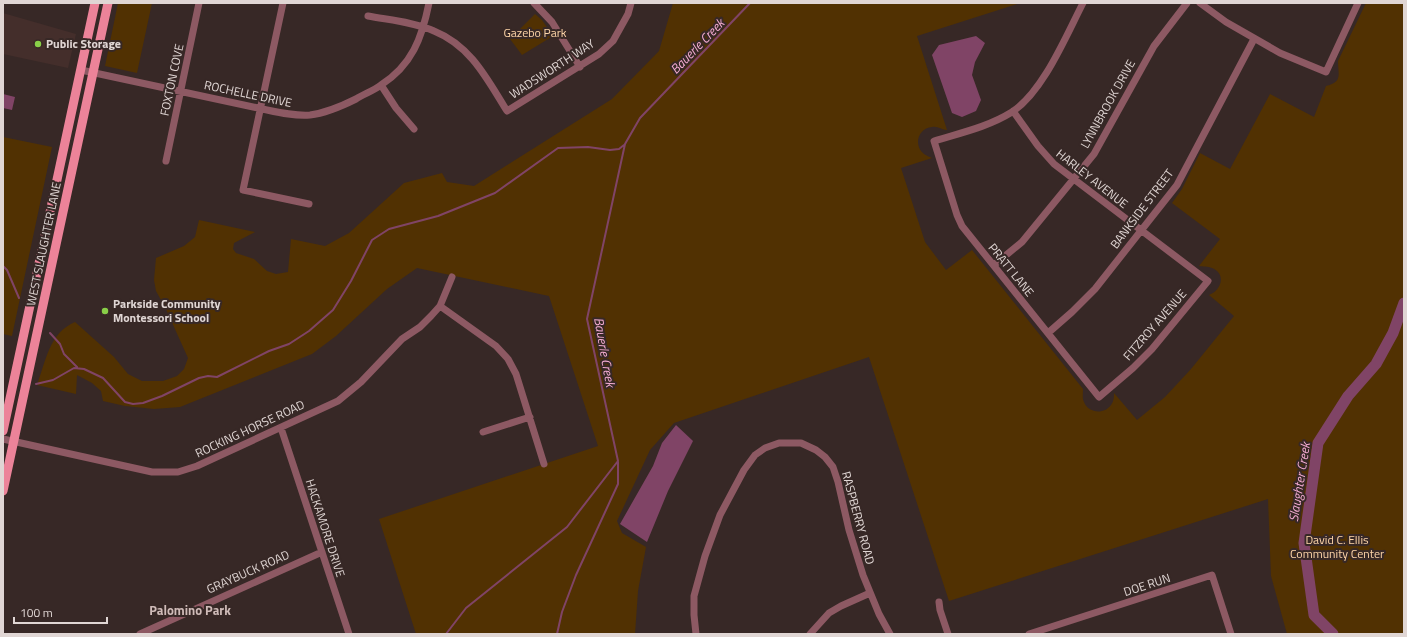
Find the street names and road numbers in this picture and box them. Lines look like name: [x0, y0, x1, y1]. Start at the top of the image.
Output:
street label: WADSWORTH WAY: [505, 34, 598, 103]
street label: FOXTON COVE: [155, 42, 188, 118]
street label: LYNNBROOK DRIVE: [1075, 55, 1140, 152]
street label: ROCHELLE DRIVE: [203, 75, 294, 112]
street label: HARLEY AVENUE: [1052, 144, 1133, 213]
street label: BANKSIDE STREET: [1105, 164, 1178, 253]
street label: WEST SLAUGHTER LANE: [21, 180, 66, 307]
street label: PRATT LANE: [984, 239, 1039, 301]
street label: FITZROY AVENUE: [1118, 285, 1191, 364]
street label: ROCKING HORSE ROAD: [192, 395, 308, 462]
street label: RASPBERRY ROAD: [837, 469, 880, 567]
street label: HACKAMORE DRIVE: [301, 476, 350, 580]
street label: GRAYBUCK ROAD: [203, 545, 293, 598]
street label: DOE RUN: [1121, 568, 1173, 601]

